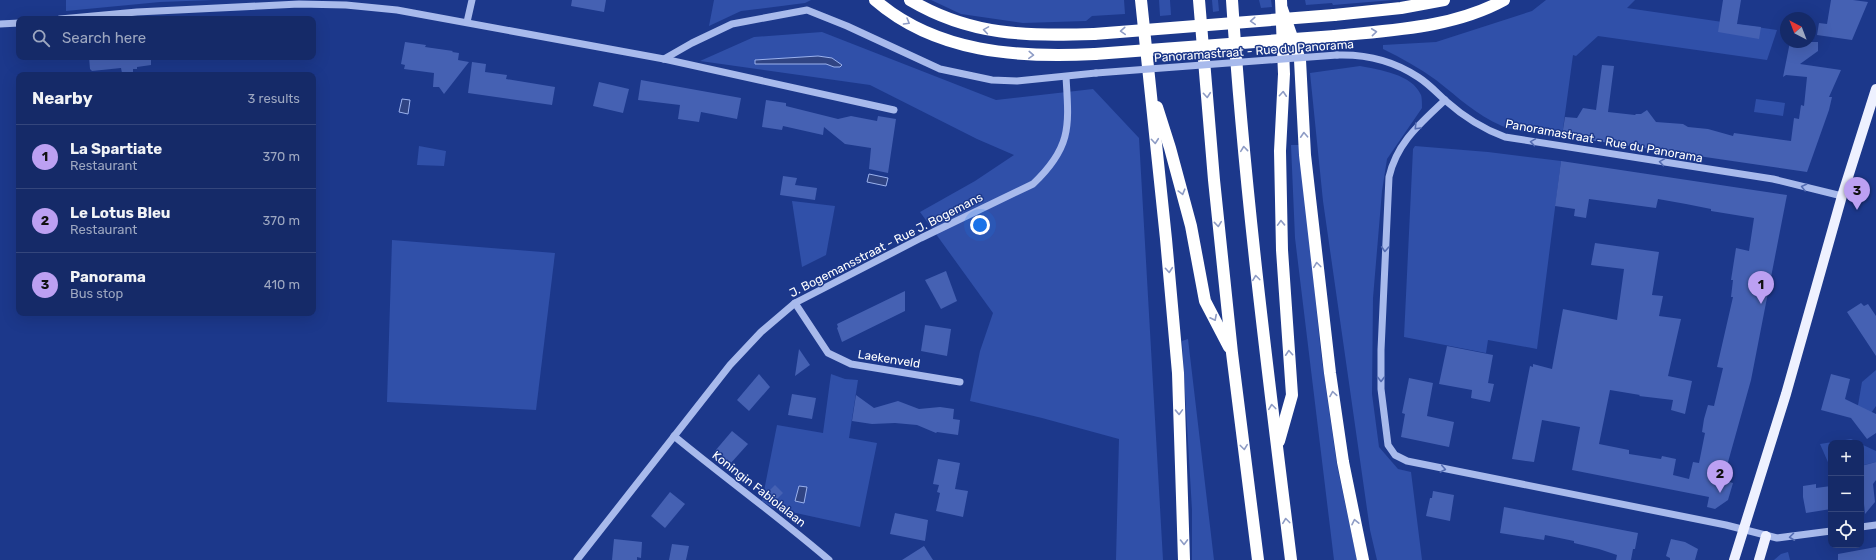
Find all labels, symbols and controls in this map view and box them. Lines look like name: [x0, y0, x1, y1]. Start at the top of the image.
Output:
north arrow: [1780, 12, 1816, 48]
search box: [16, 16, 316, 60]
one-way arrow: [903, 17, 910, 24]
one-way arrow: [1250, 17, 1256, 26]
one-way arrow: [983, 26, 989, 34]
icon: search: [30, 27, 52, 49]
one-way arrow: [1120, 27, 1126, 36]
one-way arrow: [1371, 27, 1377, 36]
text: Search here: [62, 29, 146, 47]
street label: Panoramastraat - Rue du Panorama: [1154, 37, 1354, 65]
one-way arrow: [1028, 51, 1034, 60]
text: Nearby: [32, 88, 93, 108]
text: 3 results: [248, 91, 300, 106]
one-way arrow: [1279, 91, 1288, 97]
one-way arrow: [1202, 92, 1211, 98]
street label: Panoramastraat - Rue du Panorama: [1504, 117, 1704, 165]
one-way arrow: [1414, 122, 1422, 130]
one-way arrow: [1300, 132, 1309, 138]
one-way arrow: [1151, 138, 1160, 144]
one-way arrow: [1530, 138, 1536, 147]
text: La Spartiate: [70, 140, 162, 158]
one-way arrow: [1239, 146, 1248, 152]
text: 1: [42, 149, 48, 164]
text: 370 m: [263, 149, 300, 164]
text: Restaurant: [70, 158, 137, 173]
one-way arrow: [1659, 158, 1665, 167]
pin: 3: [1844, 177, 1870, 210]
one-way arrow: [1800, 183, 1807, 191]
one-way arrow: [1177, 189, 1186, 196]
street label: J. Bogemansstraat - Rue J. Bogemans: [787, 190, 985, 300]
text: Le Lotus Bleu: [70, 204, 171, 222]
text: 2: [41, 213, 49, 228]
text: 370 m: [263, 213, 300, 228]
your location: [970, 215, 990, 235]
one-way arrow: [1277, 220, 1285, 226]
one-way arrow: [1213, 221, 1222, 227]
text: Restaurant: [70, 222, 137, 237]
one-way arrow: [1381, 246, 1390, 252]
one-way arrow: [1313, 262, 1322, 268]
one-way arrow: [1164, 267, 1173, 273]
text: Panorama: [70, 268, 146, 286]
pin: 1: [1748, 271, 1774, 304]
one-way arrow: [1252, 275, 1261, 281]
text: 3: [41, 277, 49, 292]
text: 410 m: [264, 277, 300, 292]
text: Bus stop: [70, 286, 123, 301]
one-way arrow: [1209, 314, 1217, 321]
street label: Laekenveld: [857, 347, 921, 371]
one-way arrow: [1284, 350, 1293, 356]
one-way arrow: [1377, 376, 1385, 382]
one-way arrow: [1329, 391, 1338, 397]
one-way arrow: [1268, 404, 1277, 410]
one-way arrow: [1175, 409, 1184, 415]
map controls: [1828, 440, 1864, 548]
button: +: [1828, 440, 1864, 476]
one-way arrow: [1239, 444, 1248, 451]
street label: Koningin Fabiolalaan: [710, 448, 808, 530]
pin: 2: [1707, 460, 1733, 493]
one-way arrow: [1440, 464, 1446, 472]
button: −: [1828, 476, 1864, 512]
button: locate: [1828, 512, 1864, 548]
one-way arrow: [1282, 518, 1291, 524]
one-way arrow: [1351, 519, 1360, 525]
one-way arrow: [1789, 532, 1795, 541]
one-way arrow: [1180, 539, 1188, 545]

